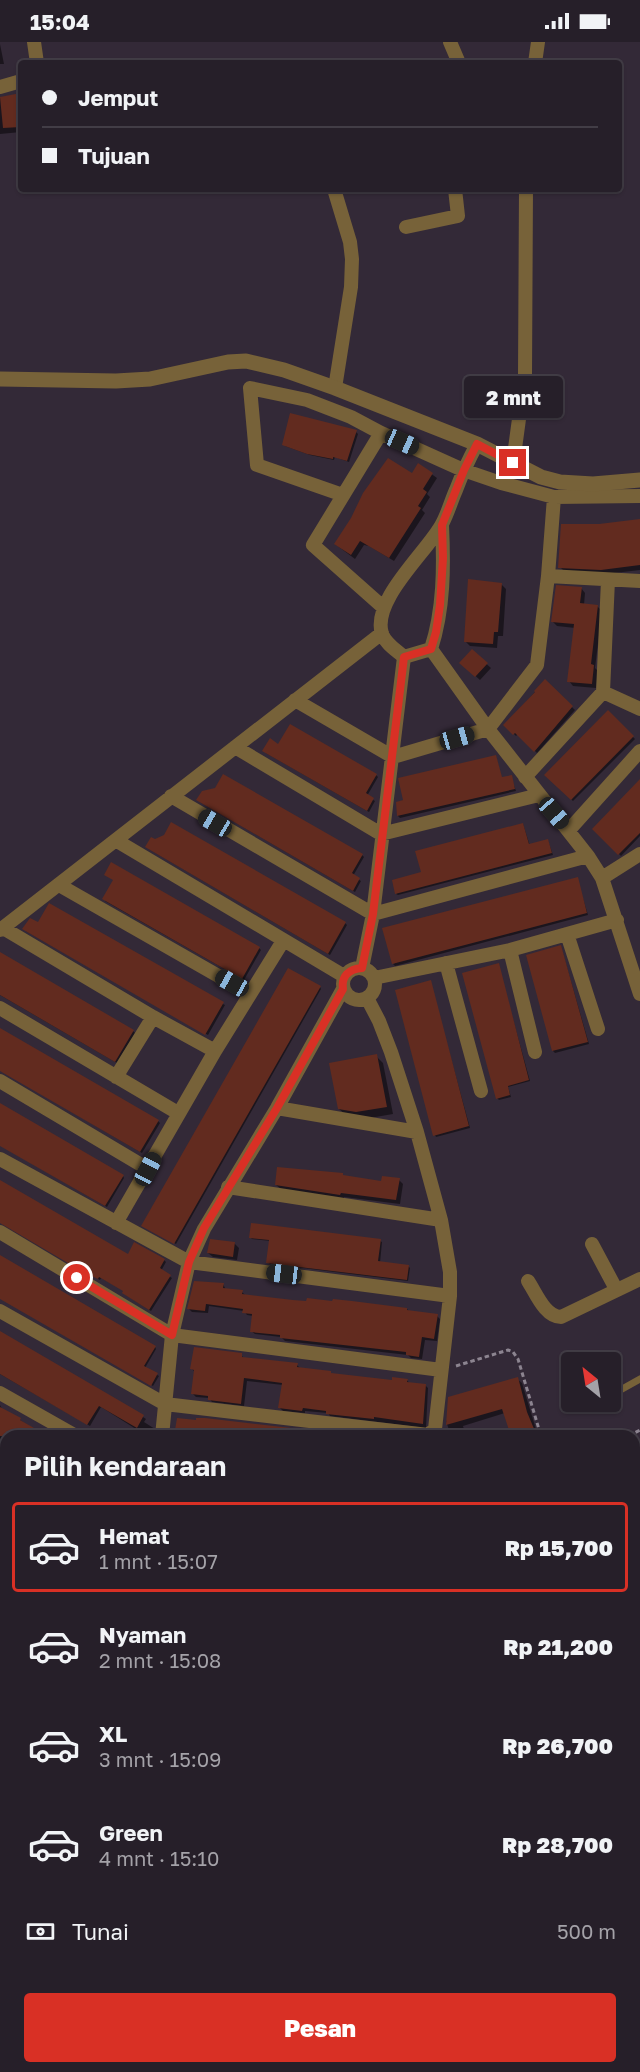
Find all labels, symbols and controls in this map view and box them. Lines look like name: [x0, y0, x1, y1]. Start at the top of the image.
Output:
text: 15:04: [30, 8, 90, 35]
text: Jemput: [78, 84, 158, 111]
text: Tujuan: [78, 142, 150, 169]
callout: 2 mnt: [464, 376, 562, 418]
text: 2 mnt: [486, 385, 541, 409]
car: [382, 426, 422, 458]
route end: [499, 449, 526, 476]
car: [437, 724, 477, 752]
car: [535, 794, 573, 832]
car: [195, 806, 235, 840]
car: [212, 966, 252, 1000]
car: [132, 1149, 164, 1189]
car: [265, 1263, 303, 1285]
route start: [63, 1264, 90, 1291]
north arrow: [561, 1352, 621, 1412]
map controls: [561, 1352, 621, 1412]
text: Pilih kendaraan: [24, 1450, 226, 1482]
icon: car: [27, 1520, 81, 1574]
text: Hemat: [99, 1522, 170, 1549]
text: Rp 15,700: [505, 1534, 613, 1561]
text: 1 mnt · 15:07: [99, 1549, 218, 1573]
icon: car: [27, 1619, 81, 1673]
text: Nyaman: [99, 1621, 186, 1648]
text: Rp 21,200: [503, 1633, 613, 1660]
text: 2 mnt · 15:08: [99, 1648, 221, 1672]
icon: car: [27, 1718, 81, 1772]
text: XL: [99, 1720, 127, 1747]
text: Rp 26,700: [502, 1732, 613, 1759]
text: 3 mnt · 15:09: [99, 1747, 221, 1771]
icon: car: [27, 1817, 81, 1871]
text: Green: [99, 1819, 163, 1846]
text: Rp 28,700: [502, 1831, 613, 1858]
text: 4 mnt · 15:10: [99, 1846, 219, 1870]
icon: cash: [24, 1915, 57, 1948]
text: Tunai: [72, 1918, 129, 1945]
text: 500 m: [557, 1919, 616, 1943]
button: Pesan: [24, 1993, 616, 2062]

